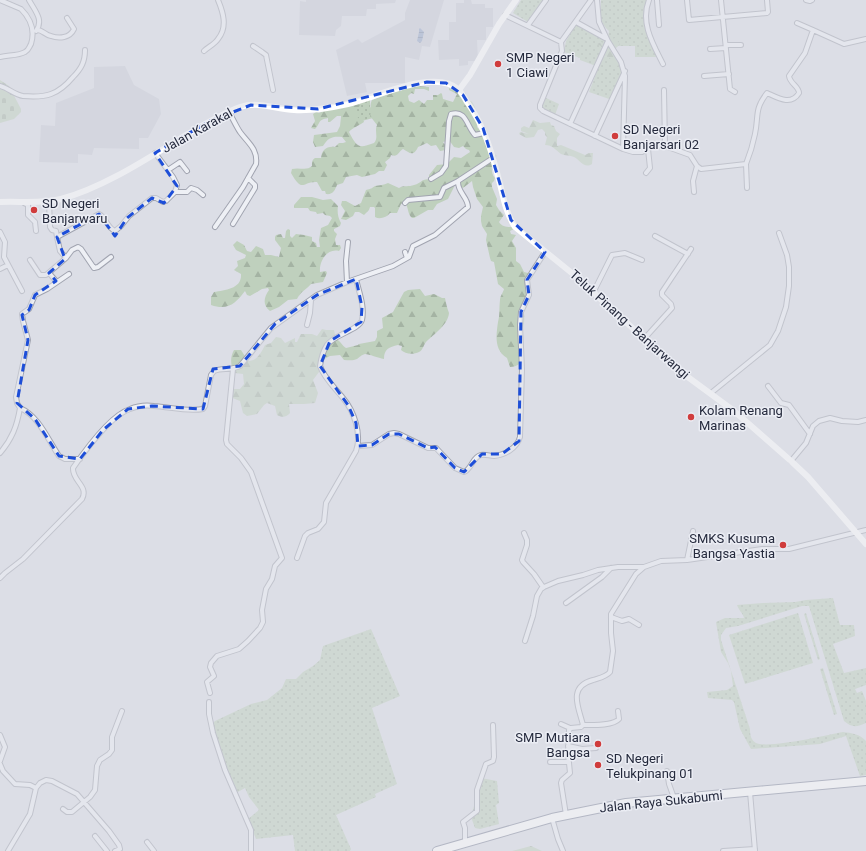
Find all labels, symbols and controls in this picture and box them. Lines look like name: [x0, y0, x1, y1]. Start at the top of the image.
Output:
place label: SMP Negeri 1 Ciawi: [506, 50, 574, 80]
marker: SMP Negeri 1 Ciawi: [493, 59, 503, 69]
street label: Jalan Karakal: [159, 105, 235, 156]
place label: SD Negeri Banjarsari 02: [623, 122, 699, 152]
marker: SD Negeri Banjarsari 02: [610, 131, 620, 141]
place label: SD Negeri Banjarwaru: [42, 196, 107, 226]
marker: SD Negeri Banjarwaru: [29, 205, 39, 215]
street label: Teluk Pinang - Banjarwangi: [567, 267, 693, 382]
place label: Kolam Renang Marinas: [699, 403, 783, 433]
marker: Kolam Renang Marinas: [686, 412, 696, 422]
place label: SMKS Kusuma Bangsa Yastia: [689, 531, 775, 561]
marker: SMKS Kusuma Bangsa Yastia: [778, 540, 788, 550]
place label: SMP Mutiara Bangsa: [515, 730, 590, 760]
marker: SMP Mutiara Bangsa: [593, 739, 603, 749]
place label: SD Negeri Telukpinang 01: [606, 751, 694, 781]
marker: SD Negeri Telukpinang 01: [593, 760, 603, 770]
street label: Jalan Raya Sukabumi: [599, 788, 723, 815]

